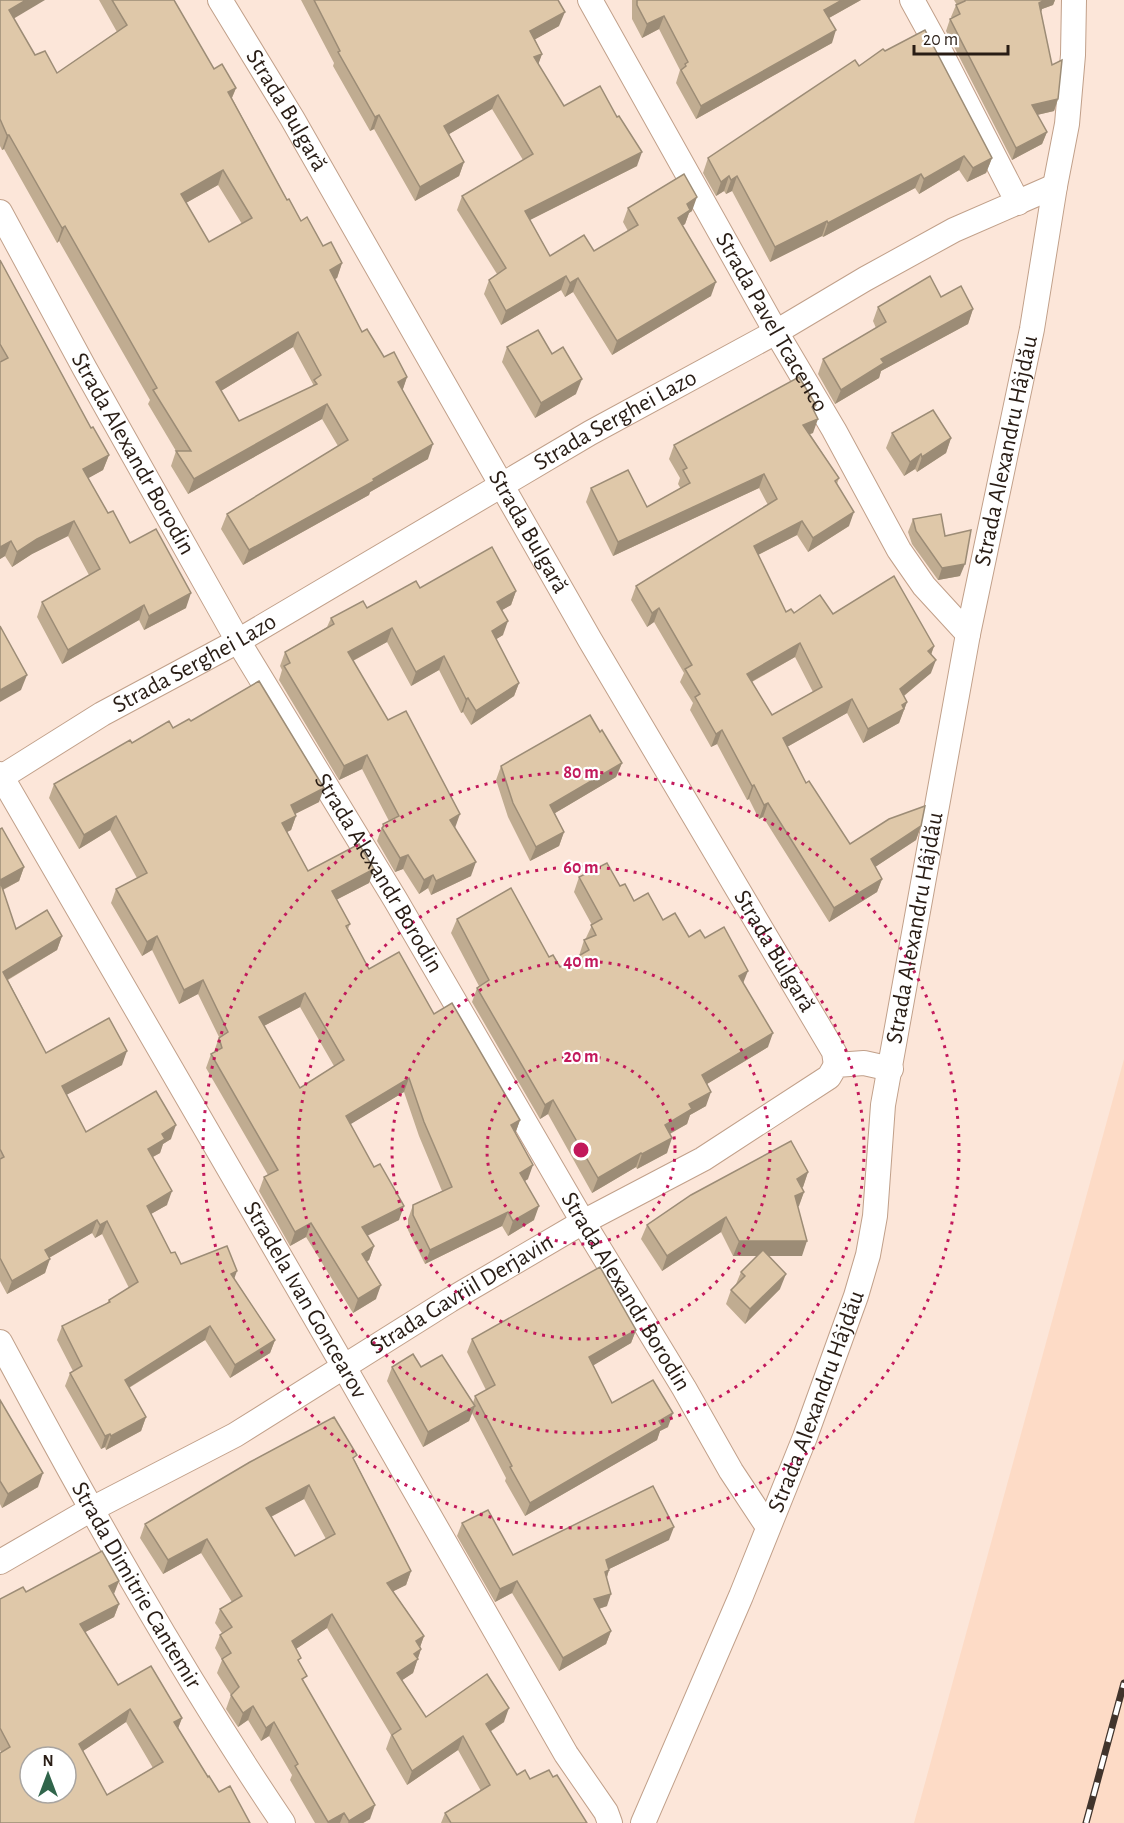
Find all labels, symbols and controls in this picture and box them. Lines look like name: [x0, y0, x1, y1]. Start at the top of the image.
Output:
scale bar: [914, 18, 1008, 56]
text: 20 m: [923, 31, 958, 49]
street label: Strada Bulgară: [241, 45, 332, 175]
street label: Strada Pavel Tcacenco: [711, 229, 833, 416]
street label: Strada Alexandru Hâjdău: [971, 333, 1042, 568]
street label: Strada Alexandr Borodin: [67, 349, 199, 559]
street label: Strada Serghei Lazo: [530, 365, 701, 475]
street label: Strada Bulgară: [484, 467, 573, 597]
street label: Strada Serghei Lazo: [109, 609, 281, 718]
text: 80 m: [563, 764, 599, 782]
street label: Strada Alexandr Borodin: [310, 769, 447, 977]
street label: Strada Alexandru Hâjdău: [882, 810, 948, 1046]
text: 60 m: [563, 859, 599, 877]
street label: Strada Bulgară: [729, 886, 820, 1016]
text: 40 m: [563, 953, 599, 971]
text: 20 m: [563, 1048, 599, 1066]
centre of rings: [571, 1140, 591, 1160]
street label: Strada Alexandr Borodin: [556, 1188, 695, 1395]
street label: Stradela Ivan Goncearov: [239, 1197, 371, 1402]
street label: Strada Gavriil Derjavin: [366, 1230, 558, 1359]
street label: Strada Alexandru Hâjdău: [764, 1287, 869, 1516]
street label: Strada Dimitrie Cantemir: [67, 1478, 206, 1693]
north arrow: [18, 1745, 78, 1805]
text: N: [42, 1753, 54, 1769]

